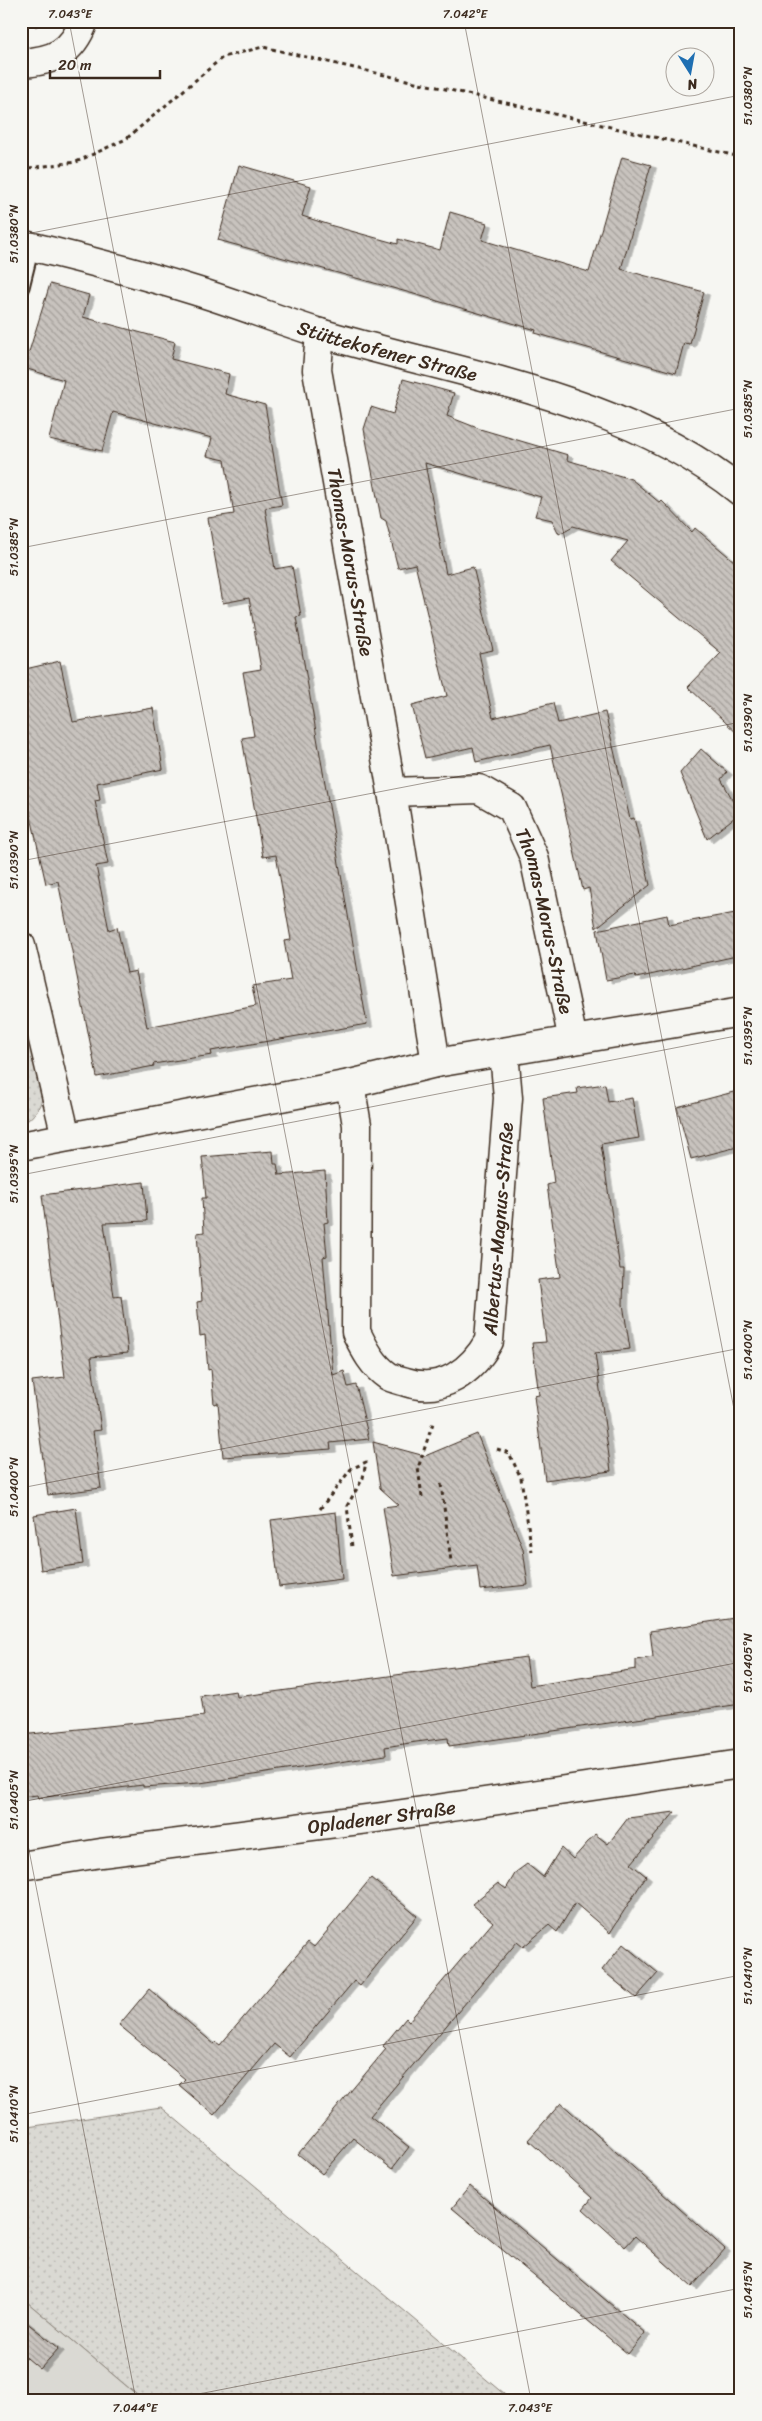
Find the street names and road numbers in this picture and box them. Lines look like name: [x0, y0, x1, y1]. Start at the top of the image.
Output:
street label: Stüttekofener Straße: [293, 310, 481, 391]
street label: Thomas-Morus-Straße: [318, 465, 384, 659]
street label: Thomas-Morus-Straße: [506, 822, 583, 1017]
street label: Albertus-Magnus-Straße: [473, 1121, 523, 1338]
street label: Opladener Straße: [306, 1790, 458, 1843]

